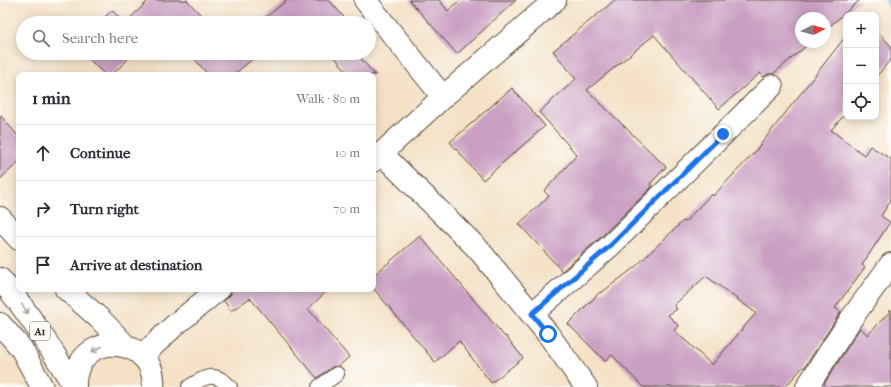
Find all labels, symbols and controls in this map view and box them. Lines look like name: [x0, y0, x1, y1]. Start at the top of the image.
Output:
north arrow: [795, 12, 831, 48]
map controls: [843, 12, 879, 120]
button: +: [843, 12, 879, 48]
search box: [16, 16, 376, 60]
icon: search: [30, 27, 52, 49]
text: Search here: [62, 29, 138, 47]
button: −: [843, 48, 879, 84]
button: locate: [843, 84, 879, 120]
text: 1 min: [32, 88, 71, 108]
text: Walk · 80 m: [296, 91, 360, 106]
route end: [714, 125, 732, 143]
icon: ahead: [32, 142, 54, 164]
text: Continue: [70, 144, 130, 162]
text: 10 m: [335, 145, 360, 160]
icon: right: [32, 198, 54, 220]
text: Turn right: [70, 200, 139, 218]
text: 70 m: [333, 201, 360, 216]
icon: arrive: [32, 254, 54, 276]
text: Arrive at destination: [70, 256, 202, 274]
one-way arrow: [21, 303, 29, 314]
road number: A1: [30, 322, 50, 340]
route start: [539, 325, 557, 343]
one-way arrow: [91, 346, 103, 353]

